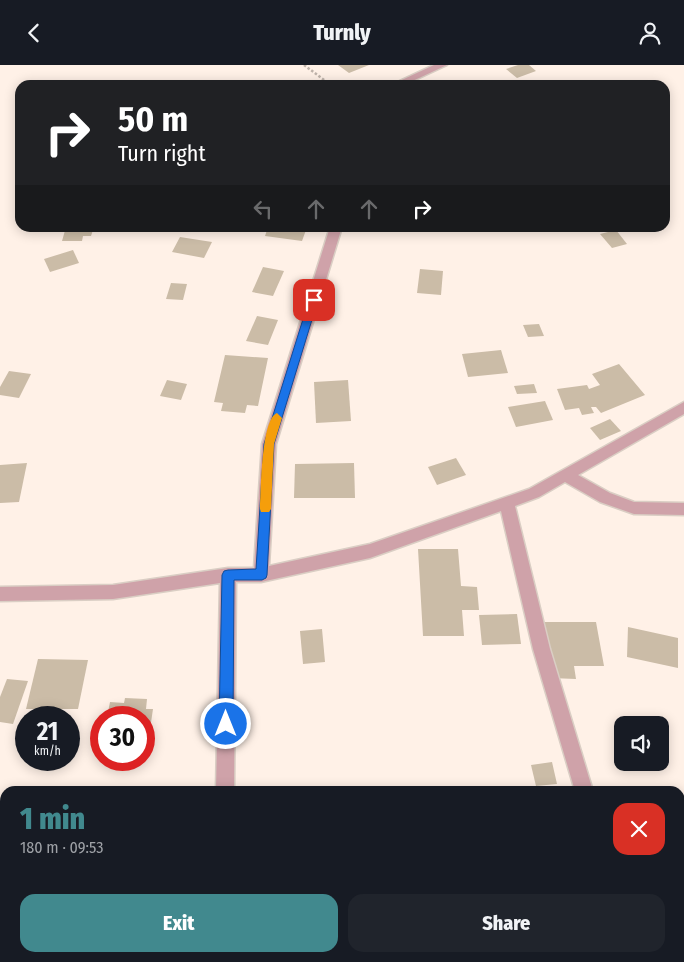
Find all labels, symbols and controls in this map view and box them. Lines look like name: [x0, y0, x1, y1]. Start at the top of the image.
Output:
icon: back: [20, 19, 48, 47]
text: Turnly: [313, 19, 371, 46]
icon: person: [636, 19, 664, 47]
text: 50 m: [118, 98, 188, 140]
icon: right: [35, 100, 100, 165]
text: Turn right: [118, 140, 206, 167]
icon: left: [249, 195, 277, 223]
icon: ahead: [302, 195, 330, 223]
icon: ahead: [355, 195, 383, 223]
icon: right: [408, 195, 436, 223]
pin: [293, 279, 335, 321]
icon: arrive: [300, 286, 328, 314]
position arrow: [199, 697, 251, 749]
speed limit sign: 30: [90, 706, 155, 771]
map controls: [614, 716, 669, 771]
button: sound: [614, 716, 669, 771]
text: 21: [37, 717, 58, 747]
text: km/h: [34, 744, 61, 758]
text: 1 min: [20, 801, 85, 837]
button: close: [613, 803, 665, 855]
text: 180 m · 09:53: [20, 838, 103, 857]
button: Exit: [20, 894, 338, 952]
button: Share: [348, 894, 665, 952]

